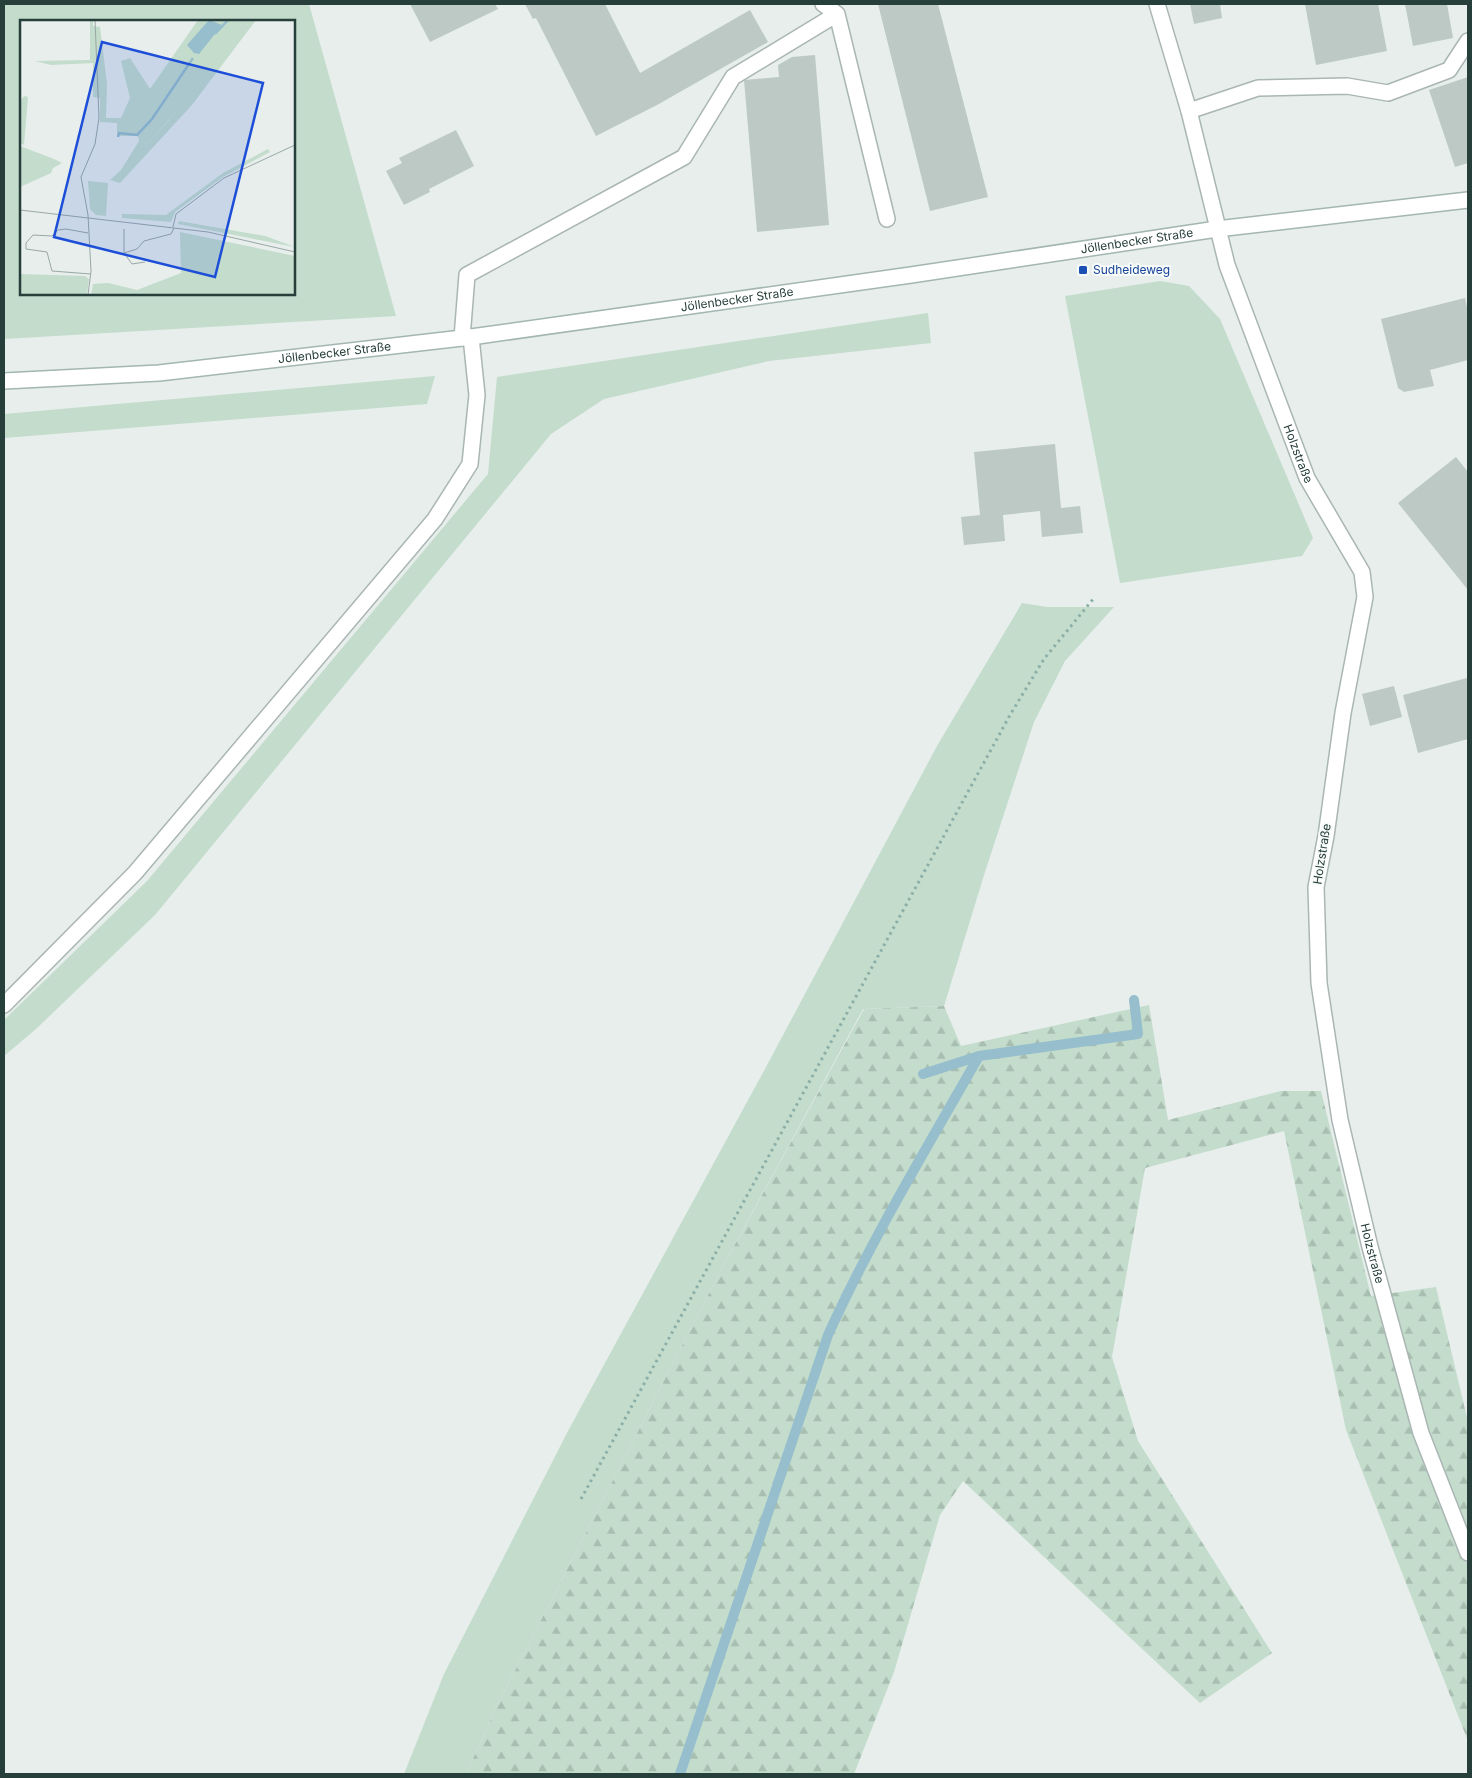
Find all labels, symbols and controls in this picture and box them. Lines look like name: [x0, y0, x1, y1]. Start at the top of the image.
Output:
inset map: [20, 20, 295, 295]
street label: Jöllenbecker Straße: [1079, 225, 1194, 256]
place label: Sudheideweg: [1093, 262, 1170, 277]
marker: Sudheideweg: [1077, 264, 1089, 276]
street label: Jöllenbecker Straße: [680, 284, 794, 314]
street label: Jöllenbecker Straße: [277, 338, 392, 366]
street label: Holzstraße: [1281, 422, 1316, 486]
street label: Holzstraße: [1309, 822, 1334, 885]
street label: Holzstraße: [1358, 1222, 1388, 1285]

